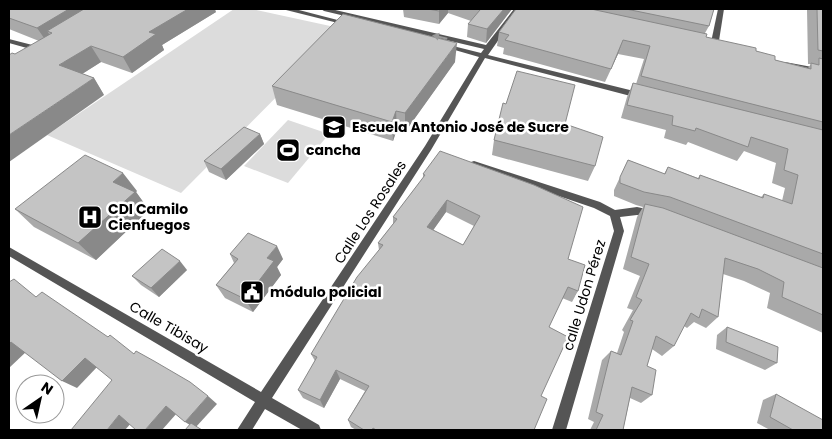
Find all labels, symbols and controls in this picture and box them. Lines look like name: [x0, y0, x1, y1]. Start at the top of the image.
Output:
one-way arrow: [433, 32, 448, 40]
school or university icon: Escuela Antonio José de Sucre: [321, 114, 347, 140]
place label: Escuela Antonio José de Sucre: [352, 117, 569, 137]
sports icon: cancha: [275, 137, 301, 163]
place label: cancha: [306, 140, 361, 160]
street label: Calle Los Rosales: [329, 157, 411, 267]
place label: CDI Camilo Cienfuegos: [108, 199, 190, 235]
hospital icon: CDI Camilo Cienfuegos: [77, 204, 103, 230]
street label: calle Udon Pérez: [558, 237, 610, 353]
public building icon: módulo policial: [239, 279, 265, 305]
place label: módulo policial: [270, 282, 382, 302]
street label: Calle Tibisay: [126, 296, 212, 358]
north arrow: [15, 374, 65, 424]
text: N: [37, 377, 57, 399]

